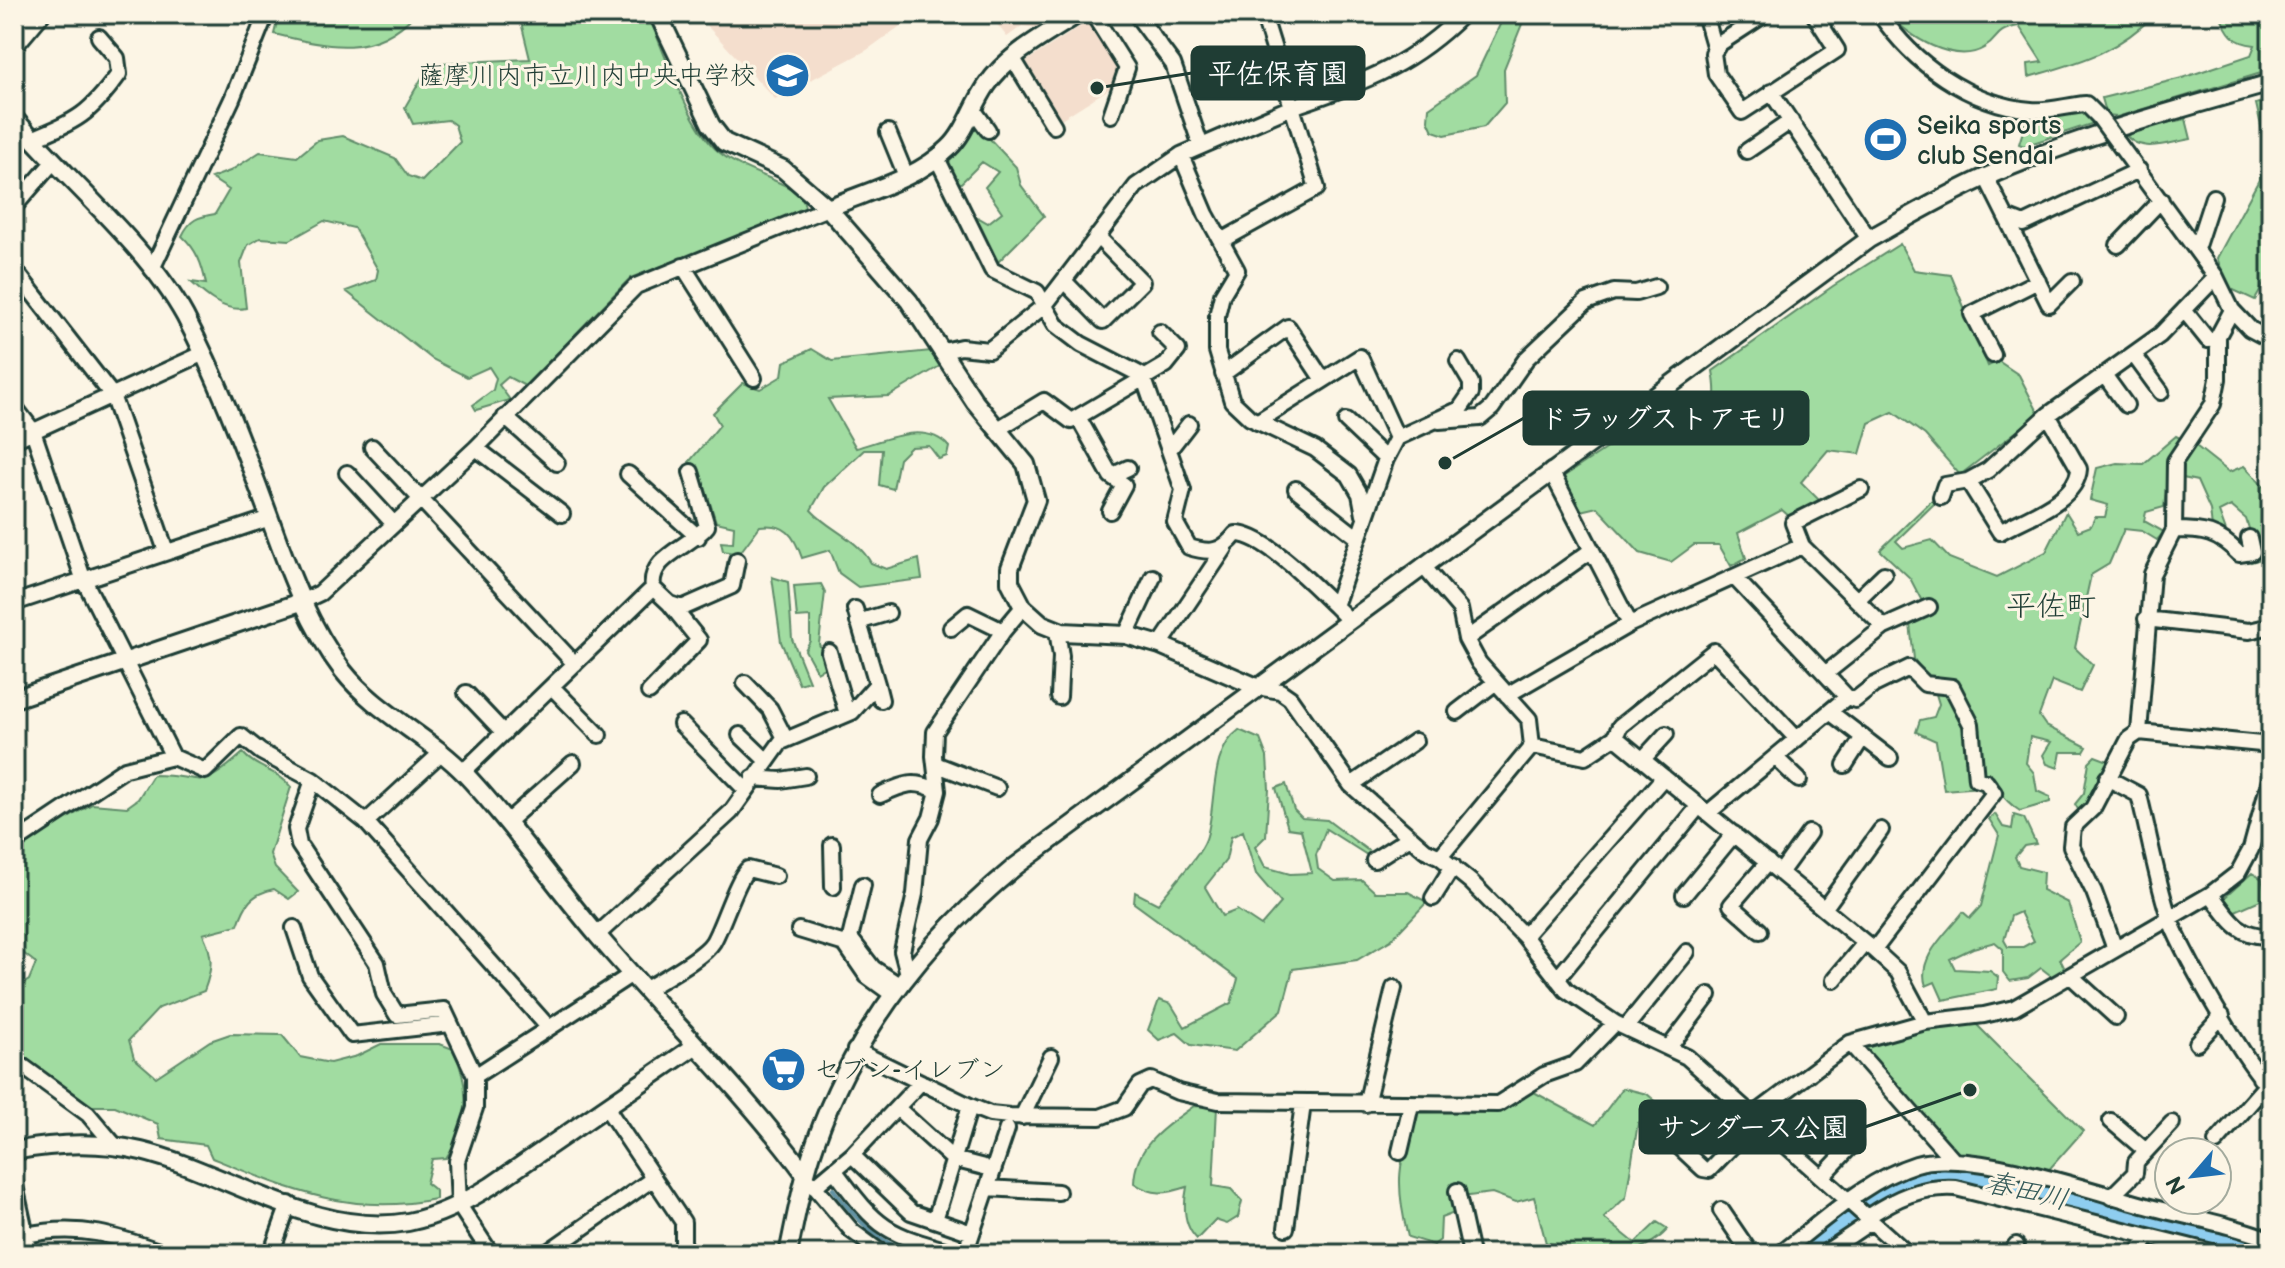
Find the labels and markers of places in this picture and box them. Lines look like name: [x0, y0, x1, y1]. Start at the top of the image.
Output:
callout: 平佐保育園: [1192, 47, 1364, 99]
school or university icon: 薩摩川内市立川内中央中学校: [763, 51, 811, 99]
place label: 薩摩川内市立川内中央中学校: [418, 61, 756, 92]
place label: Seika sports club Sendai: [1917, 111, 2061, 172]
sports icon: Seika sports club Sendai: [1862, 116, 1910, 164]
callout: ドラッグストアモリ: [1524, 392, 1808, 444]
supermarket icon: セブン-イレブン: [759, 1045, 807, 1093]
place label: セブン-イレブン: [814, 1055, 1006, 1086]
callout: サンダース公園: [1640, 1101, 1865, 1153]

